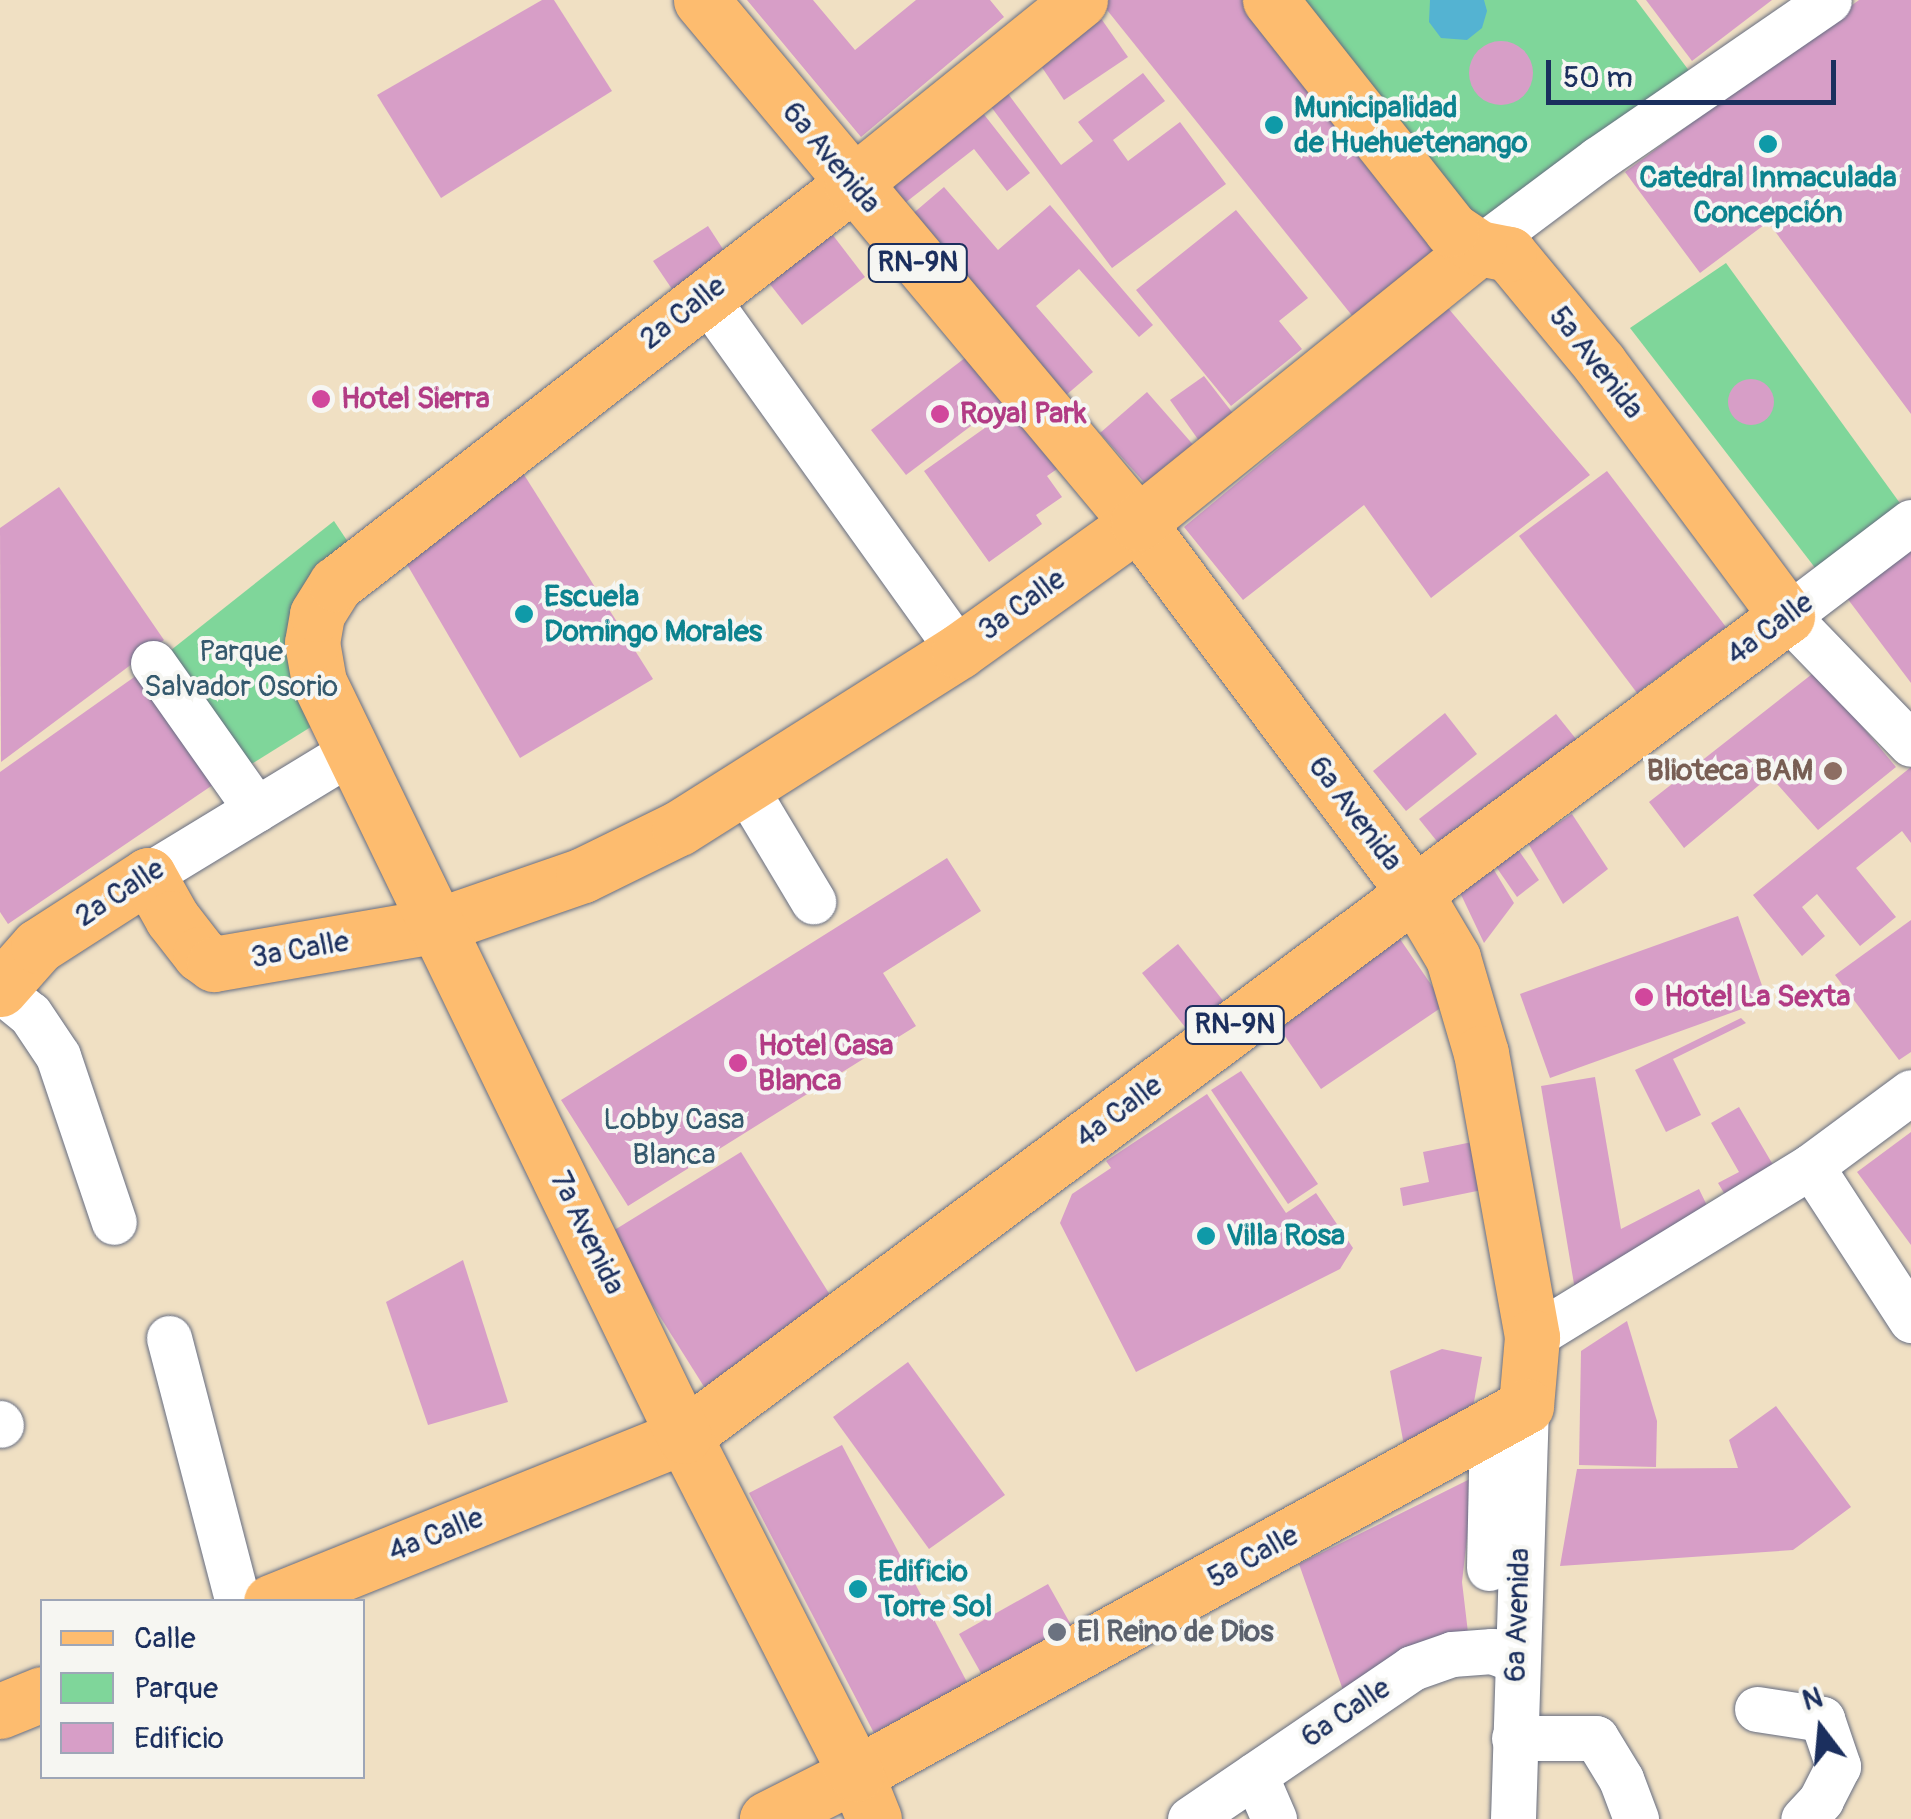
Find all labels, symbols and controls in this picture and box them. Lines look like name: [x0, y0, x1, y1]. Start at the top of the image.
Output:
scale bar: [1551, 40, 1841, 102]
text: 50 m: [1563, 59, 1633, 96]
place label: Municipalidad de Huehuetenango: [1294, 90, 1528, 160]
street label: 6a Avenida: [774, 95, 888, 221]
marker: Municipalidad de Huehuetenango: [1263, 114, 1285, 136]
marker: Catedral Inmaculada Concepción: [1757, 133, 1779, 155]
place label: Catedral Inmaculada Concepción: [1639, 160, 1897, 230]
road number: RN-9N: [866, 240, 970, 286]
street label: 2a Calle: [633, 268, 733, 358]
street label: 5a Avenida: [1541, 299, 1651, 427]
place label: Hotel Sierra: [341, 381, 490, 417]
marker: Hotel Sierra: [310, 388, 332, 410]
place label: Royal Park: [960, 396, 1086, 432]
marker: Royal Park: [929, 403, 951, 425]
street label: 3a Calle: [971, 561, 1073, 649]
place label: Escuela Domingo Morales: [544, 579, 762, 650]
street label: 4a Calle: [1719, 585, 1821, 673]
marker: Escuela Domingo Morales: [513, 603, 535, 625]
park label: Parque Salvador Osorio: [144, 634, 338, 704]
street label: 6a Avenida: [1300, 750, 1410, 878]
place label: Blioteca BAM: [1647, 753, 1813, 789]
marker: Blioteca BAM: [1822, 760, 1844, 782]
street label: 2a Calle: [69, 851, 171, 935]
street label: 3a Calle: [248, 924, 352, 976]
place label: Hotel La Sexta: [1664, 979, 1850, 1015]
marker: Hotel La Sexta: [1633, 986, 1655, 1008]
road number: RN-9N: [1182, 1002, 1288, 1048]
place label: Hotel Casa Blanca: [758, 1028, 893, 1098]
marker: Hotel Casa Blanca: [727, 1052, 749, 1074]
street label: 4a Calle: [1068, 1068, 1170, 1156]
park label: Lobby Casa Blanca: [603, 1102, 745, 1172]
street label: 7a Avenida: [542, 1165, 632, 1301]
place label: Villa Rosa: [1226, 1218, 1345, 1254]
marker: Villa Rosa: [1195, 1225, 1217, 1247]
street label: 4a Calle: [383, 1500, 489, 1570]
street label: 5a Calle: [1201, 1517, 1305, 1597]
street label: 6a Avenida: [1498, 1547, 1538, 1683]
place label: Edificio Torre Sol: [878, 1554, 992, 1624]
marker: Edificio Torre Sol: [847, 1578, 869, 1600]
legend: [40, 1599, 365, 1779]
place label: El Reino de Dios: [1077, 1614, 1274, 1650]
text: Calle: [134, 1620, 196, 1657]
marker: El Reino de Dios: [1046, 1621, 1068, 1643]
text: Parque: [134, 1670, 218, 1707]
street label: 6a Calle: [1295, 1670, 1397, 1756]
north arrow: [1771, 1679, 1871, 1779]
text: N: [1799, 1680, 1827, 1719]
text: Edificio: [134, 1720, 224, 1757]

